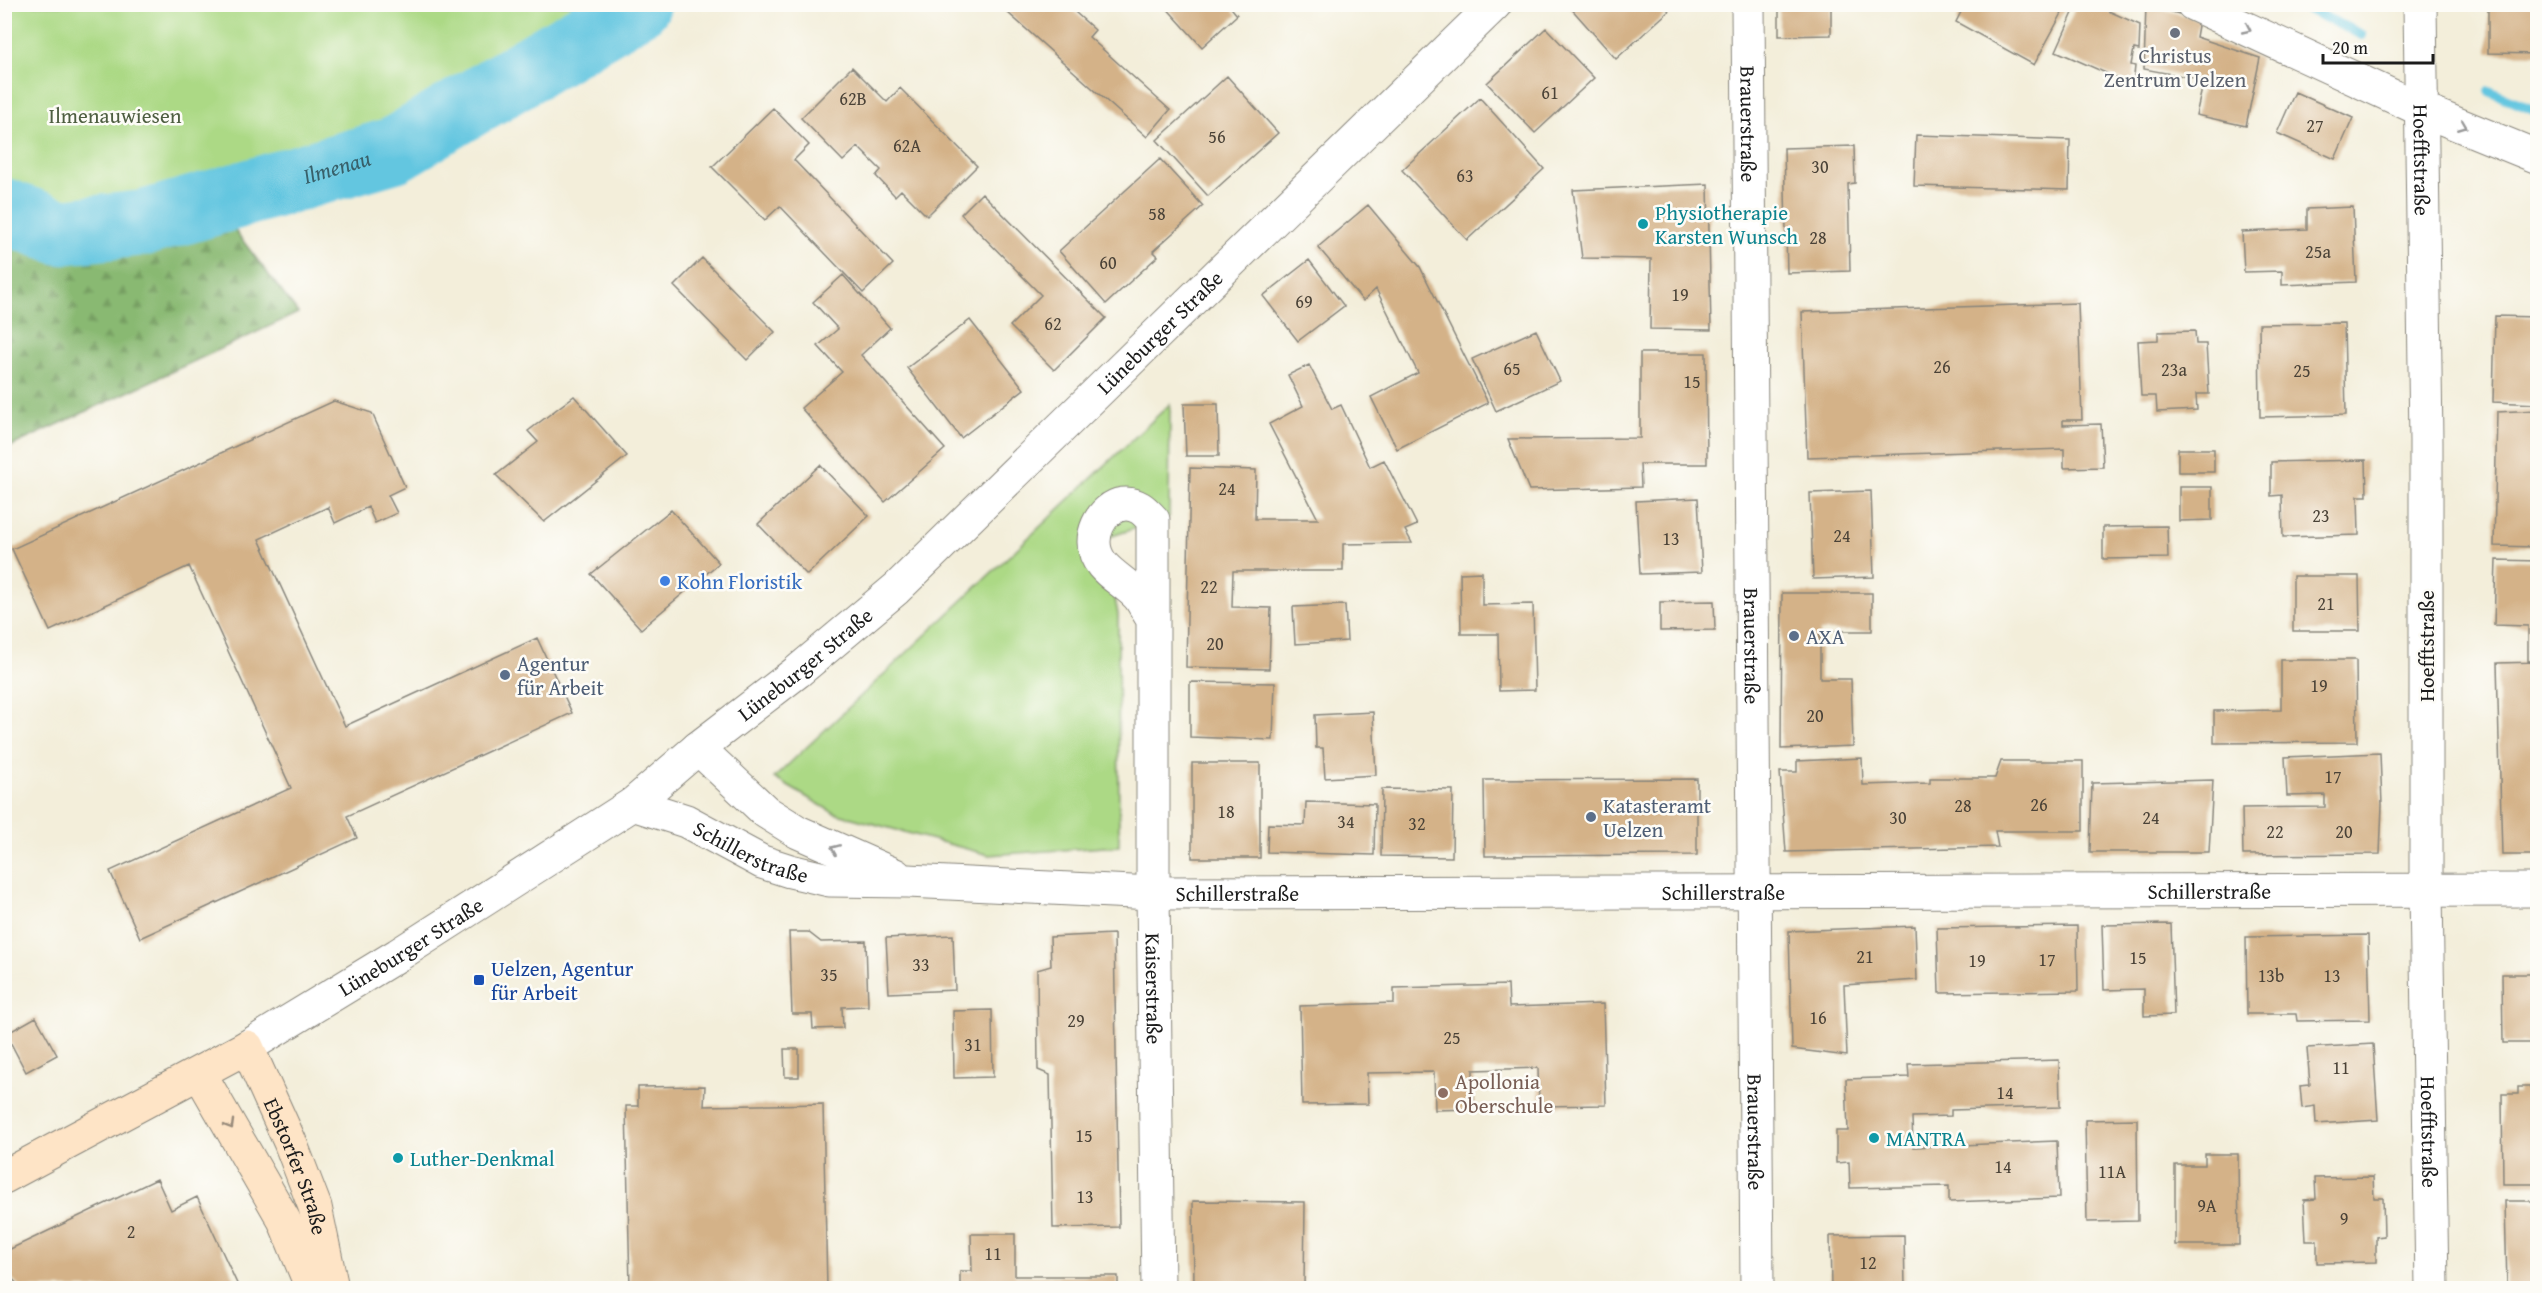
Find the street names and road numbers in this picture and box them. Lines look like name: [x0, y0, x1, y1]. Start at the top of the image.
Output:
street label: Brauerstraße: [1733, 66, 1765, 183]
street label: Hoefftstraße: [2406, 104, 2438, 216]
street label: Lüneburger Straße: [1089, 263, 1230, 401]
street label: Brauerstraße: [1737, 588, 1768, 704]
street label: Hoefftstraße: [2411, 590, 2442, 702]
street label: Lüneburger Straße: [731, 599, 879, 728]
street label: Schillerstraße: [688, 812, 812, 890]
street label: Schillerstraße: [2147, 875, 2271, 906]
street label: Schillerstraße: [1661, 876, 1785, 907]
street label: Schillerstraße: [1175, 877, 1299, 908]
street label: Lüneburger Straße: [332, 889, 489, 1004]
street label: Kaiserstraße: [1138, 933, 1170, 1045]
street label: Brauerstraße: [1740, 1074, 1772, 1190]
street label: Hoefftstraße: [2413, 1076, 2446, 1188]
street label: Ebstorfer Straße: [256, 1093, 336, 1238]

